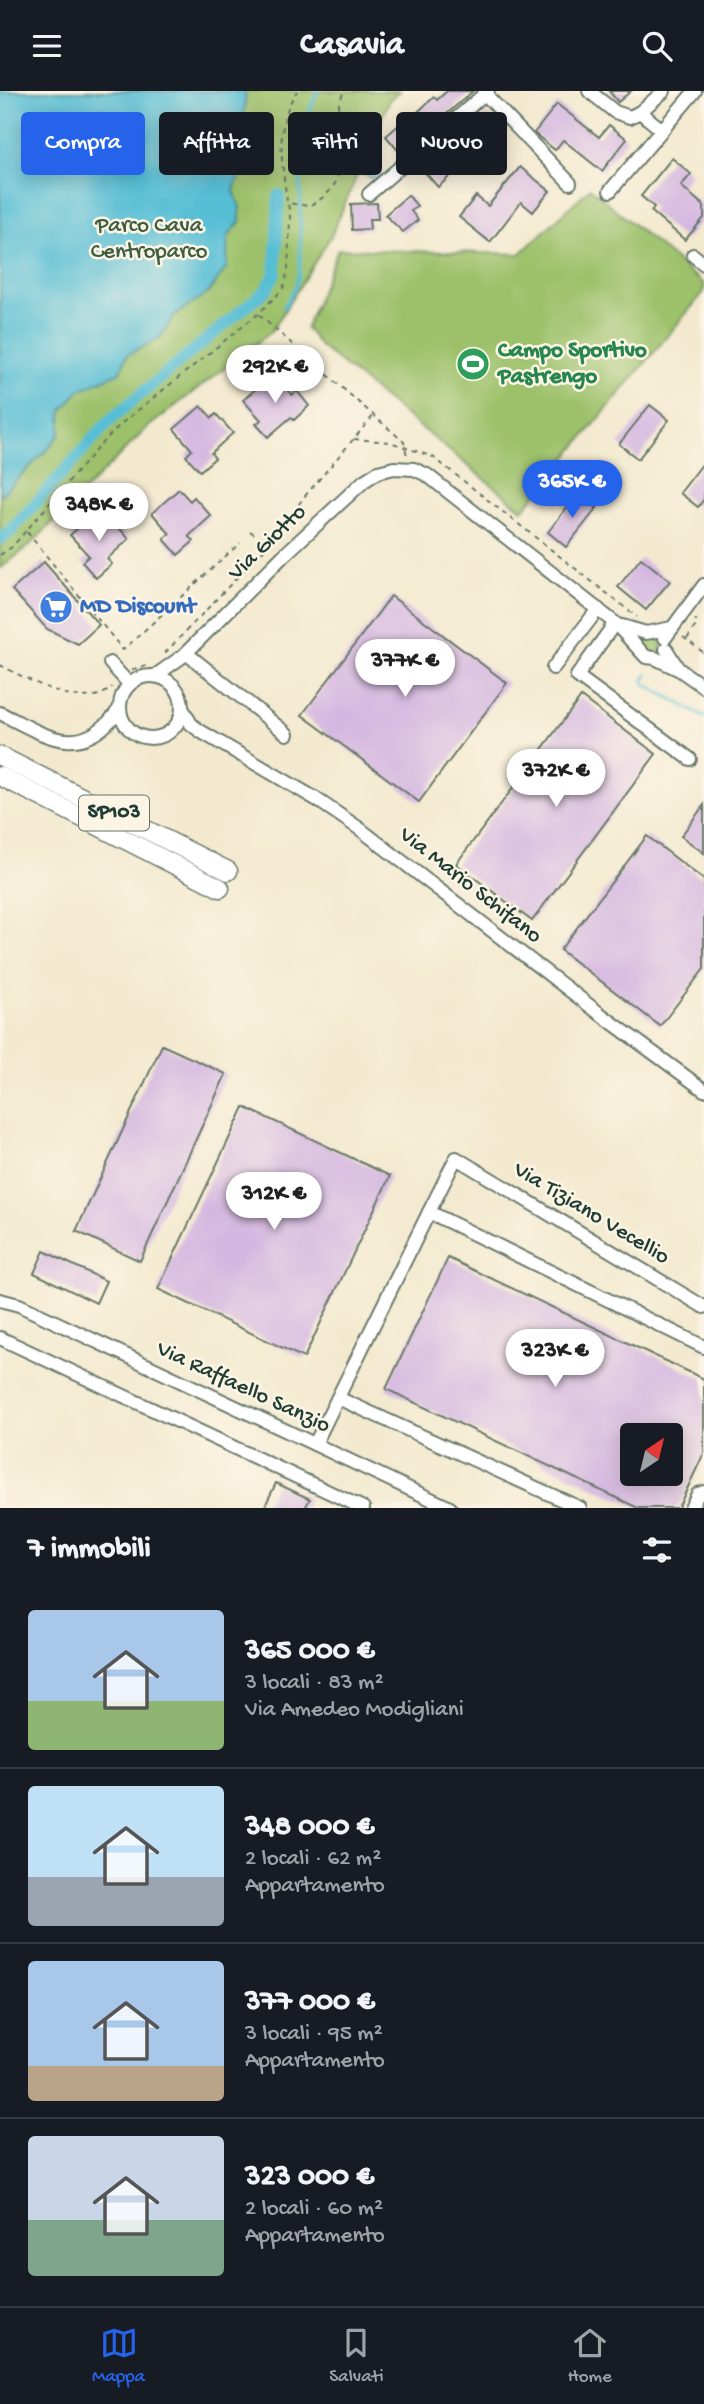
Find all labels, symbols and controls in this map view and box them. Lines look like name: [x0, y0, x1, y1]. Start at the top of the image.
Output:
icon: menu: [28, 27, 66, 65]
text: Casavia: [300, 27, 404, 65]
icon: search: [638, 27, 676, 65]
chip: Compra: [21, 112, 145, 175]
chip: Affitta: [159, 112, 274, 175]
chip: Filtri: [288, 112, 382, 175]
chip: Nuovo: [396, 112, 507, 175]
park label: Parco Cava Centroparco: [91, 213, 207, 266]
place label: Campo Sportivo Pastrengo: [496, 338, 647, 391]
pin: 292K €: [218, 345, 332, 405]
sports icon: Campo Sportivo Pastrengo: [454, 345, 492, 383]
text: 292K €: [242, 354, 308, 381]
pin: 365K €: [515, 461, 629, 520]
text: 365K €: [538, 469, 606, 496]
pin: 348K €: [42, 483, 156, 543]
text: 348K €: [65, 492, 133, 519]
street label: Via Giotto: [223, 499, 313, 587]
supermarket icon: MD Discount: [37, 588, 75, 626]
place label: MD Discount: [80, 594, 198, 621]
pin: 377K €: [348, 639, 462, 699]
text: 377K €: [371, 648, 439, 675]
pin: 372K €: [499, 749, 613, 809]
text: 372K €: [523, 758, 589, 785]
road number: SP103: [79, 795, 149, 831]
street label: Via Mario Schifano: [392, 821, 547, 950]
street label: Via Tiziano Vecellio: [507, 1156, 674, 1271]
pin: 312K €: [217, 1173, 331, 1232]
text: 312K €: [242, 1181, 306, 1208]
pin: 323K €: [498, 1329, 612, 1389]
street label: Via Raffaello Sanzio: [151, 1336, 334, 1440]
text: 323K €: [522, 1338, 588, 1365]
north arrow: [620, 1423, 682, 1486]
map controls: [620, 1423, 683, 1486]
icon: filters: [638, 1531, 676, 1569]
text: 7 immobili: [28, 1533, 151, 1568]
text: 365 000 €: [245, 1635, 375, 1670]
icon: home: [84, 1638, 168, 1722]
text: 3 locali · 83 m²: [245, 1670, 384, 1697]
text: Via Amedeo Modigliani: [245, 1697, 464, 1724]
text: 348 000 €: [245, 1811, 374, 1846]
icon: home: [84, 1814, 168, 1898]
text: 2 locali · 62 m²: [245, 1846, 381, 1873]
text: Appartamento: [245, 1873, 385, 1900]
text: 377 000 €: [245, 1986, 375, 2021]
icon: home: [84, 1989, 168, 2073]
text: 3 locali · 95 m²: [245, 2021, 383, 2048]
text: Appartamento: [245, 2048, 385, 2075]
text: 323 000 €: [245, 2161, 374, 2196]
icon: home: [84, 2164, 168, 2248]
text: 2 locali · 60 m²: [245, 2196, 383, 2223]
text: Appartamento: [245, 2223, 385, 2250]
tab: Mappa: [92, 2324, 145, 2389]
tab: Salvati: [329, 2324, 384, 2389]
tab: Home: [568, 2324, 612, 2389]

